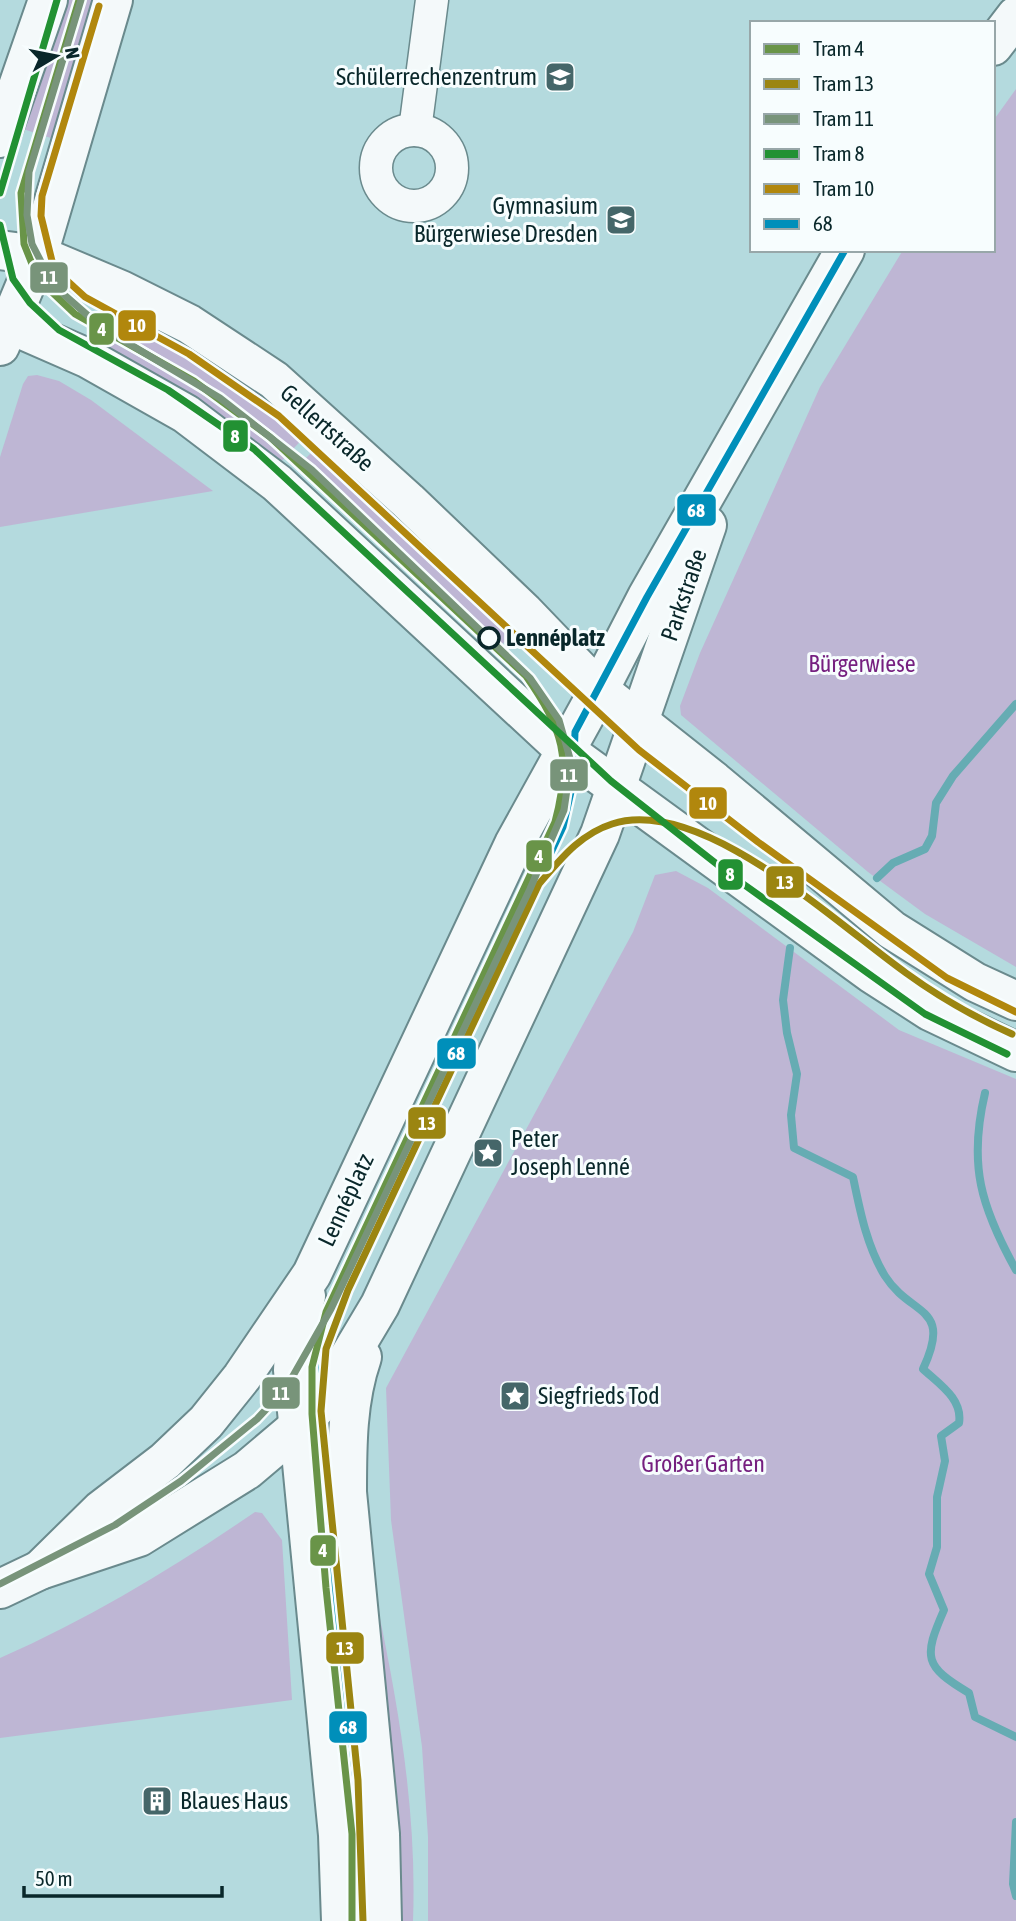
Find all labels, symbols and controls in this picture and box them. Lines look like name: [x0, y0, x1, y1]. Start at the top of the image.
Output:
north arrow: [21, 21, 91, 91]
legend: [750, 21, 995, 252]
text: Tram 4: [813, 36, 864, 60]
text: N: [61, 46, 85, 60]
school or university icon: Schülerrechenzentrum: [543, 60, 577, 94]
place label: Schülerrechenzentrum: [336, 63, 537, 90]
text: Tram 13: [813, 71, 874, 95]
text: Tram 11: [813, 106, 874, 130]
text: Tram 8: [813, 141, 864, 165]
text: Tram 10: [813, 176, 874, 200]
place label: Gymnasium Bürgerwiese Dresden: [414, 192, 598, 247]
school or university icon: Gymnasium Bürgerwiese Dresden: [604, 203, 638, 237]
text: 68: [813, 211, 833, 235]
line badge: 11: [29, 261, 69, 294]
text: 11: [40, 266, 58, 288]
line badge: 10: [117, 309, 157, 342]
line badge: 4: [88, 312, 115, 346]
text: 10: [128, 314, 146, 336]
text: 4: [97, 318, 107, 340]
street label: Gellertstraße: [275, 379, 379, 476]
line badge: 8: [222, 419, 249, 453]
text: 8: [231, 425, 240, 447]
line badge: 68: [676, 493, 717, 527]
text: 68: [687, 499, 705, 521]
street label: Parkstraße: [655, 545, 712, 644]
place label: Lennéplatz: [506, 624, 605, 651]
marker: Lennéplatz: [478, 627, 500, 649]
park label: Bürgerwiese: [808, 650, 916, 677]
line badge: 11: [549, 758, 589, 792]
text: 11: [560, 764, 578, 786]
line badge: 10: [688, 786, 728, 820]
text: 10: [699, 792, 717, 814]
line badge: 4: [525, 839, 553, 873]
text: 4: [534, 845, 544, 867]
line badge: 8: [717, 858, 744, 891]
text: 8: [726, 863, 735, 885]
line badge: 13: [765, 865, 805, 899]
text: 13: [776, 871, 794, 893]
line badge: 68: [436, 1037, 477, 1070]
text: 68: [447, 1042, 465, 1064]
line badge: 13: [407, 1106, 447, 1140]
text: 13: [418, 1112, 436, 1134]
place label: Peter Joseph Lenné: [511, 1125, 630, 1180]
place icon: Peter Joseph Lenné: [471, 1136, 505, 1170]
street label: Lennéplatz: [312, 1149, 379, 1250]
line badge: 11: [261, 1376, 301, 1410]
place icon: Siegfrieds Tod: [498, 1379, 532, 1413]
text: 11: [272, 1382, 290, 1404]
place label: Siegfrieds Tod: [538, 1382, 660, 1409]
park label: Großer Garten: [641, 1450, 765, 1477]
line badge: 4: [309, 1534, 337, 1567]
text: 4: [318, 1539, 328, 1561]
line badge: 13: [325, 1631, 365, 1665]
text: 13: [336, 1637, 354, 1659]
line badge: 68: [328, 1710, 368, 1744]
text: 68: [339, 1716, 357, 1738]
building icon: Blaues Haus: [140, 1784, 174, 1818]
place label: Blaues Haus: [180, 1787, 288, 1814]
scale bar: [24, 1854, 222, 1898]
text: 50 m: [35, 1866, 73, 1890]

